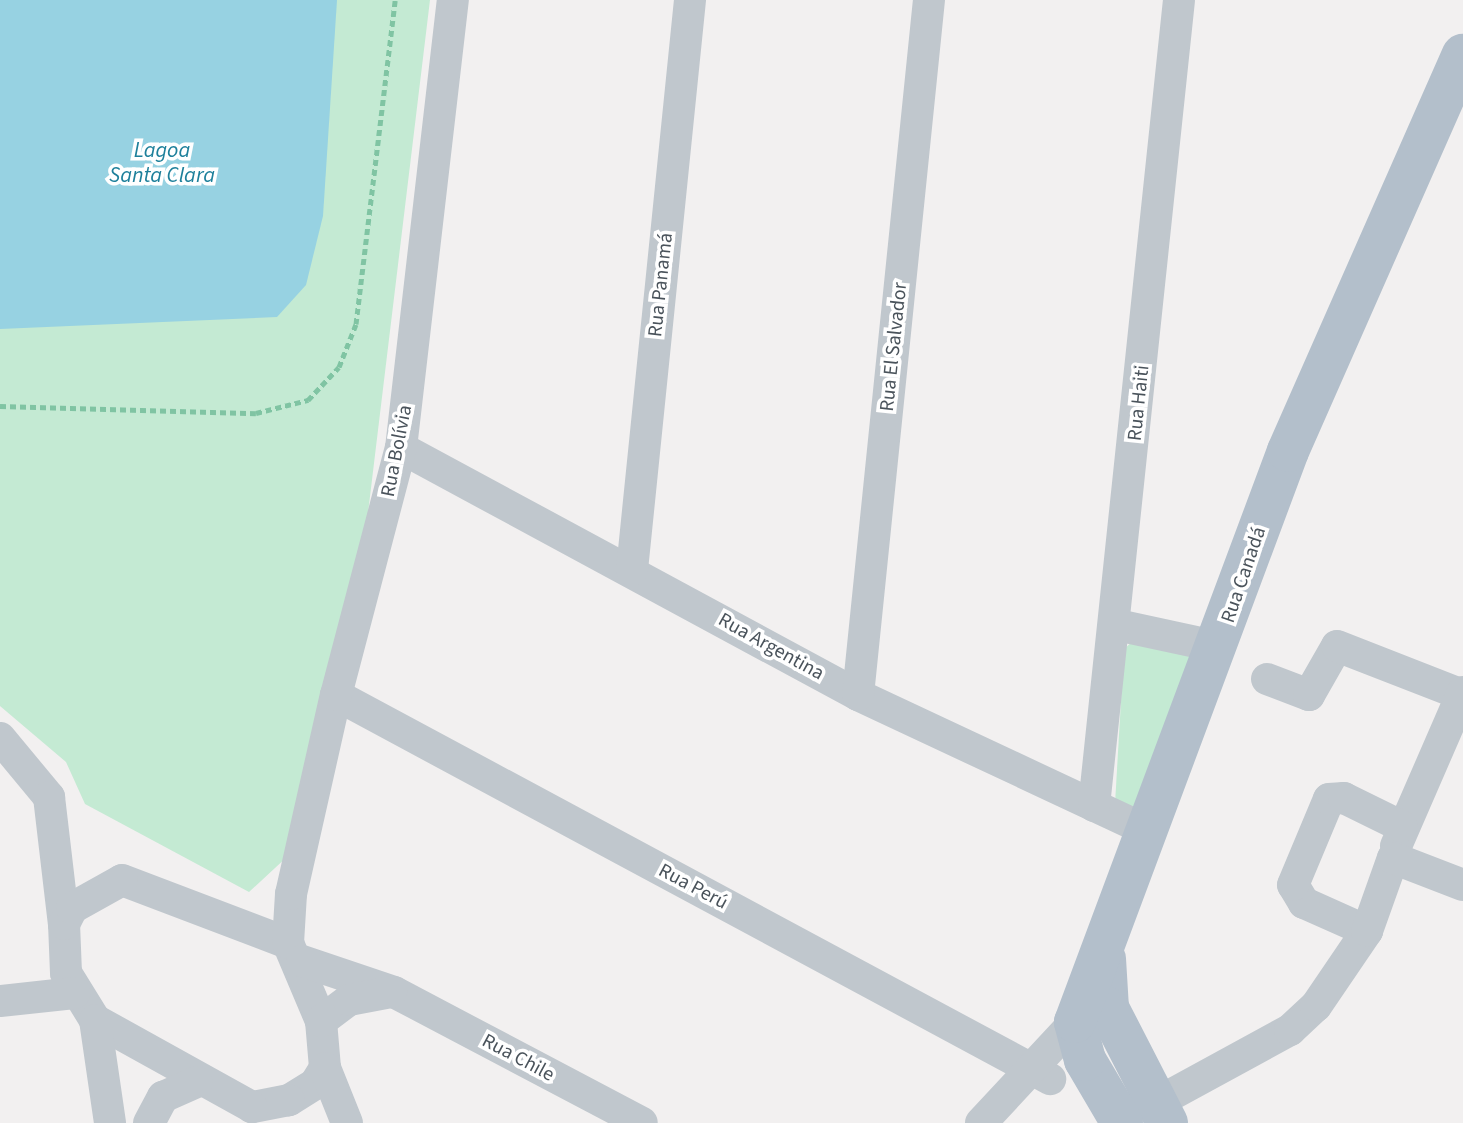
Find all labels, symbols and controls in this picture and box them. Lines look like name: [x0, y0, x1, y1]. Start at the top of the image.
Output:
water label: Lagoa Santa Clara: [109, 137, 215, 188]
street label: Rua Panamá: [644, 232, 678, 338]
street label: Rua El Salvador: [875, 281, 913, 413]
street label: Rua Haiti: [1123, 364, 1155, 442]
street label: Rua Bolívia: [376, 403, 418, 499]
street label: Rua Canadá: [1216, 524, 1272, 626]
street label: Rua Argentina: [714, 608, 828, 686]
street label: Rua Perú: [654, 859, 732, 915]
street label: Rua Chile: [478, 1029, 558, 1087]

